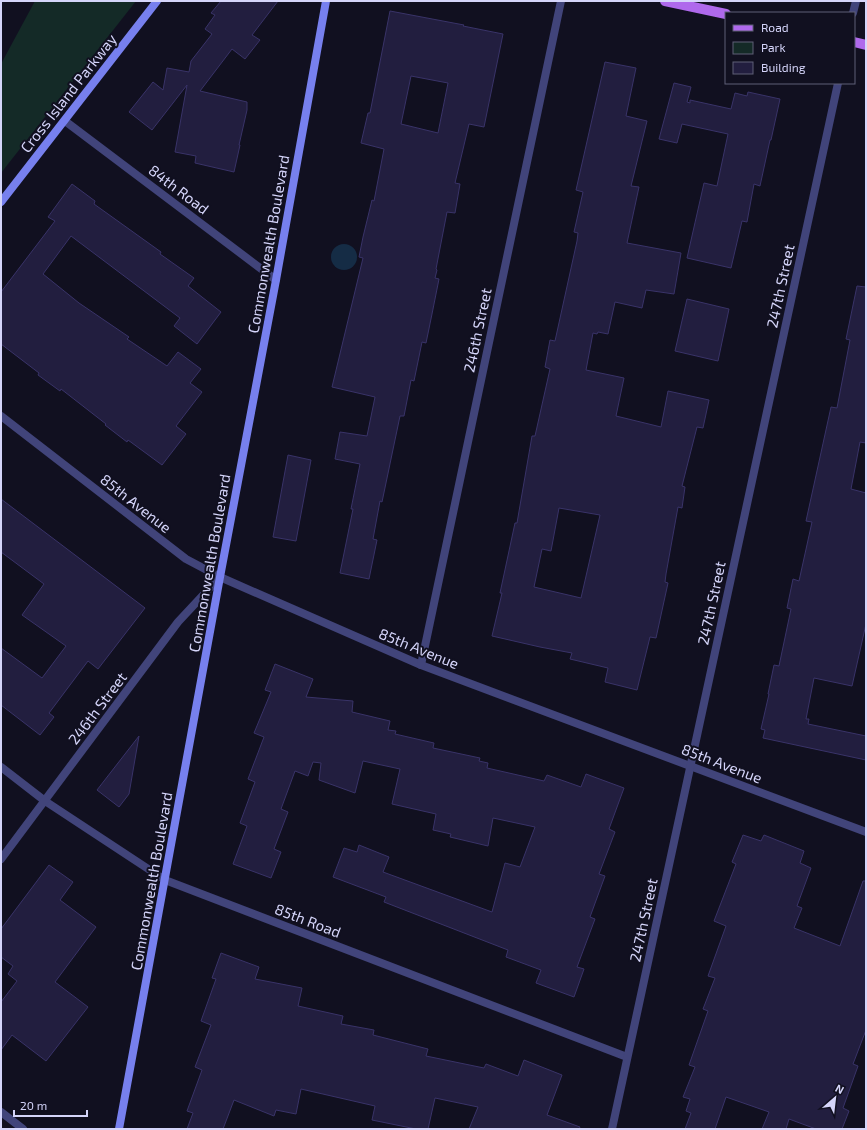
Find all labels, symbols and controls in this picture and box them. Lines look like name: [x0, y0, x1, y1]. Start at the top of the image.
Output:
legend: [725, 12, 855, 84]
text: Road: [761, 20, 789, 34]
street label: Cross Island Parkway: [16, 30, 120, 156]
text: Park: [761, 40, 786, 54]
text: Building: [761, 60, 806, 74]
street label: Commonwealth Boulevard: [243, 153, 293, 335]
street label: 84th Road: [145, 161, 213, 217]
street label: 247th Street: [762, 242, 798, 329]
street label: 246th Street: [459, 286, 495, 374]
street label: 85th Avenue: [97, 470, 175, 536]
street label: Commonwealth Boulevard: [184, 472, 234, 654]
street label: 247th Street: [693, 559, 729, 646]
street label: 85th Avenue: [376, 624, 462, 672]
street label: 246th Street: [64, 668, 130, 748]
street label: 85th Avenue: [679, 739, 765, 787]
street label: Commonwealth Boulevard: [126, 790, 176, 972]
street label: 247th Street: [625, 876, 661, 963]
street label: 85th Road: [272, 899, 344, 941]
north arrow: [815, 1078, 855, 1118]
text: N: [833, 1081, 847, 1096]
scale bar: [14, 1092, 87, 1118]
text: 20 m: [20, 1098, 47, 1112]

